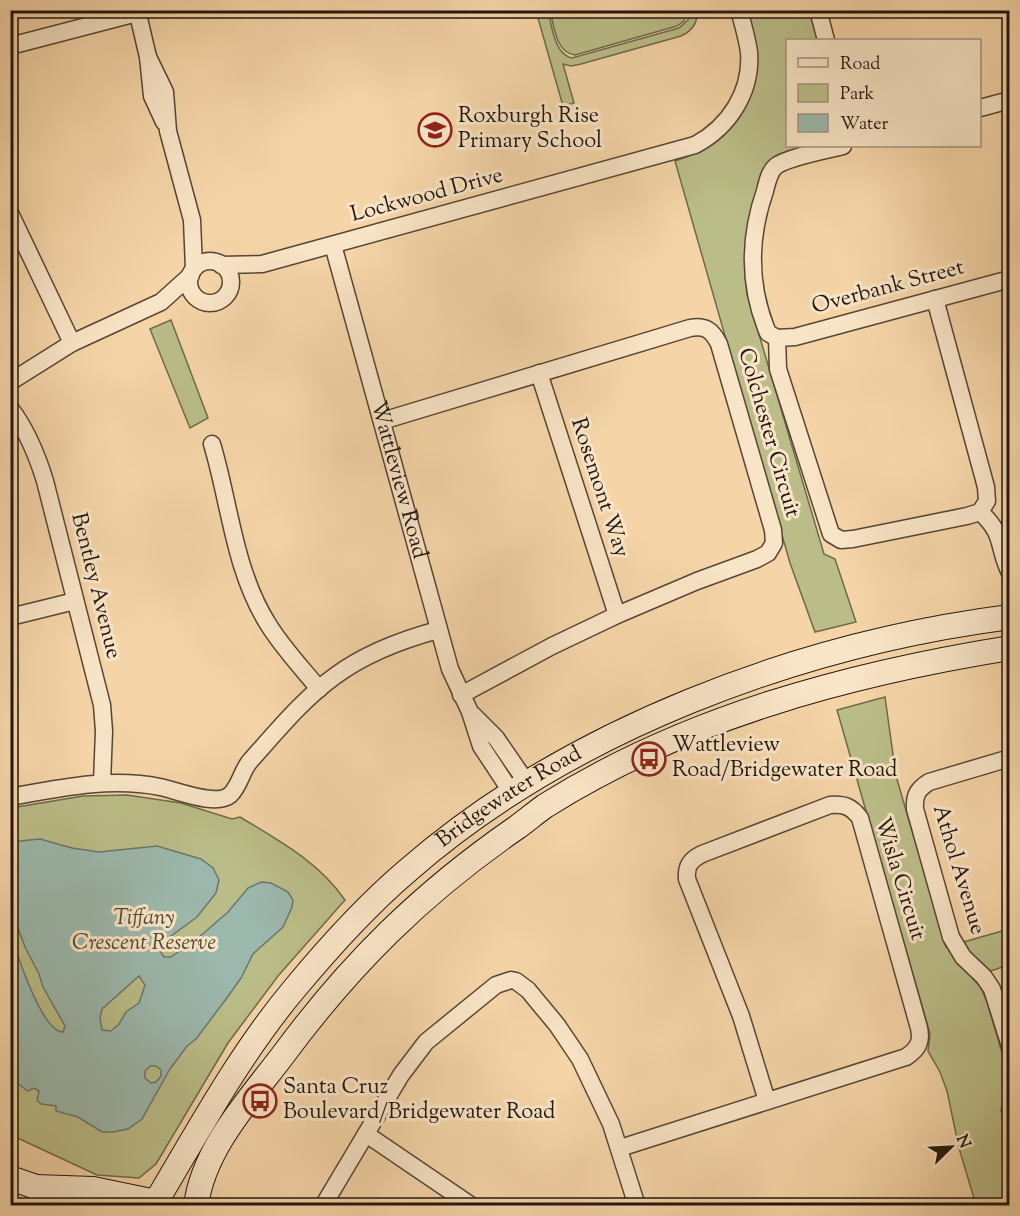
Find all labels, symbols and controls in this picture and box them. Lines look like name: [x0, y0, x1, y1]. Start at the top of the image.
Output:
legend: [786, 39, 981, 147]
text: Road: [840, 52, 880, 78]
text: Park: [840, 82, 875, 108]
place label: Roxburgh Rise Primary School: [458, 101, 602, 158]
school or university icon: Roxburgh Rise Primary School: [417, 112, 453, 148]
text: Water: [840, 112, 889, 138]
street label: Lockwood Drive: [347, 160, 507, 232]
street label: Overbank Street: [808, 252, 968, 324]
street label: Colchester Circuit: [728, 344, 808, 522]
street label: Wattleview Road: [361, 398, 435, 563]
street label: Rosemont Way: [561, 414, 637, 562]
street label: Bentley Avenue: [61, 510, 129, 662]
place label: Wattleview Road/Bridgewater Road: [672, 730, 898, 787]
street label: Bridgewater Road: [430, 739, 588, 856]
bus stop icon: Wattleview Road/Bridgewater Road: [631, 741, 667, 777]
street label: Athol Avenue: [923, 801, 993, 939]
street label: Wisla Circuit: [865, 814, 933, 945]
park label: Tiffany Crescent Reserve: [72, 903, 216, 960]
place label: Santa Cruz Boulevard/Bridgewater Road: [283, 1072, 556, 1129]
bus stop icon: Santa Cruz Boulevard/Bridgewater Road: [242, 1083, 278, 1119]
north arrow: [921, 1117, 981, 1177]
text: N: [949, 1131, 976, 1153]

